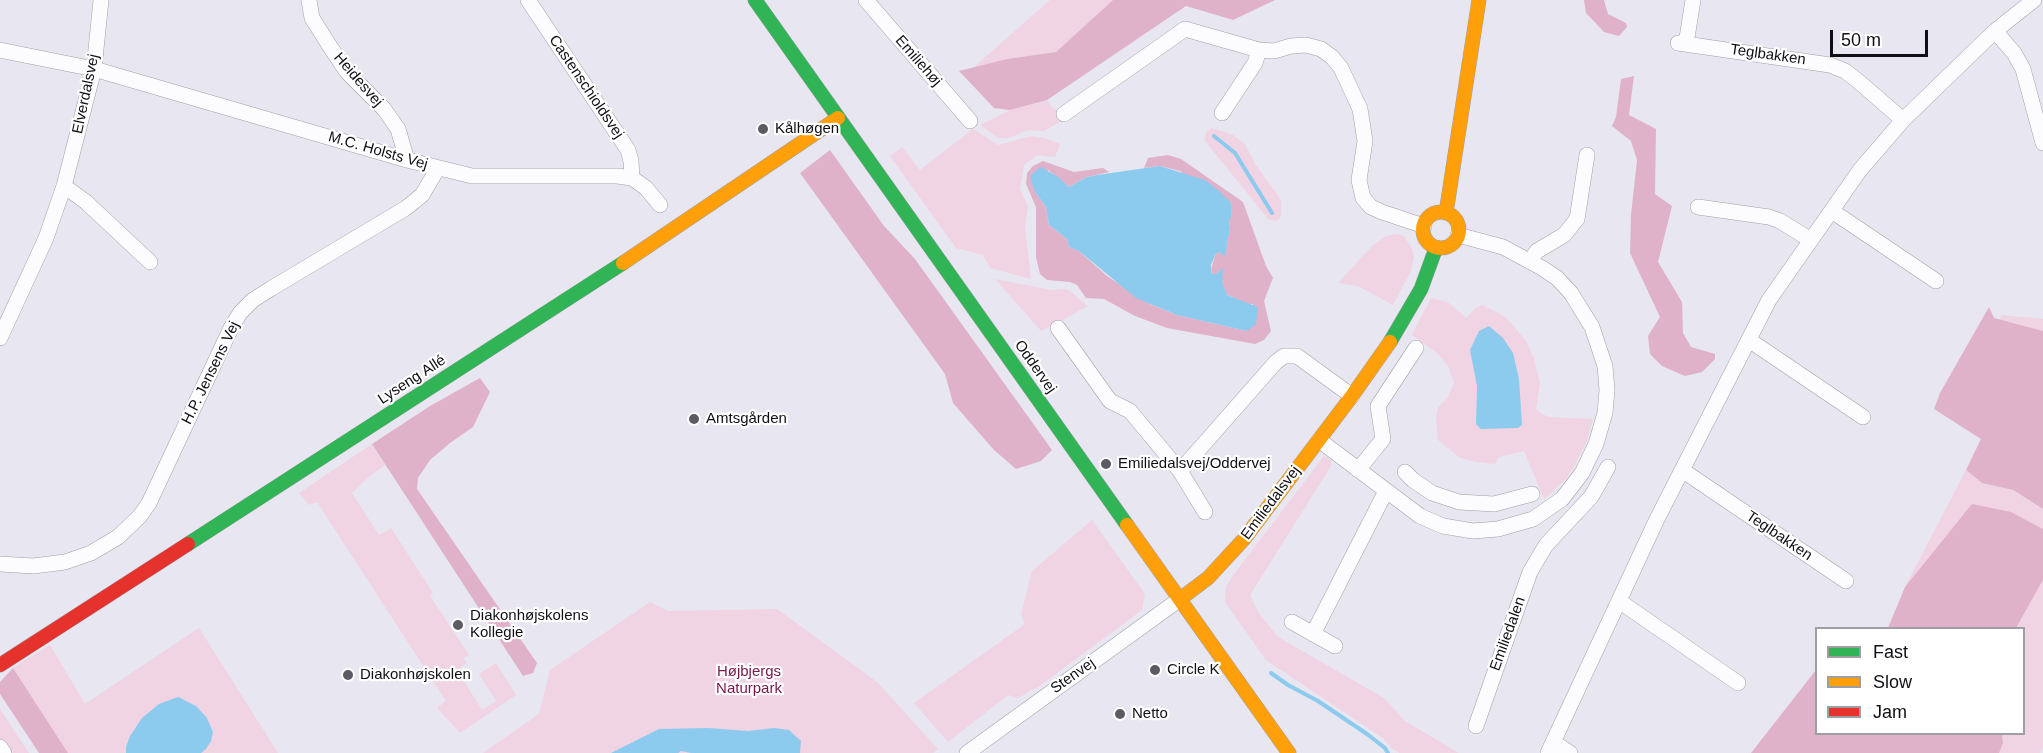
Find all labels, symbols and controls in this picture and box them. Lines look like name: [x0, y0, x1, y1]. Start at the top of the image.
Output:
scale bar: [1833, 18, 1930, 56]
text: 50 m: [1841, 30, 1881, 50]
street label: Castenschioldsvej: [545, 32, 627, 142]
street label: Emiliehøj: [891, 32, 945, 90]
street label: Teglbakken: [1729, 41, 1807, 69]
street label: Heidesvej: [330, 49, 386, 111]
street label: Elverdalsvej: [69, 53, 103, 135]
place label: Kålhøgen: [775, 120, 839, 138]
marker: Kålhøgen: [756, 122, 770, 136]
street label: M.C. Holsts Vej: [326, 128, 430, 174]
street label: H.P. Jensens Vej: [178, 319, 244, 427]
street label: Oddervej: [1010, 337, 1060, 397]
street label: Lyseng Allé: [375, 351, 449, 409]
place label: Amtsgården: [706, 410, 787, 428]
marker: Amtsgården: [687, 412, 701, 426]
place label: Emiliedalsvej/Oddervej: [1118, 455, 1271, 473]
marker: Emiliedalsvej/Oddervej: [1099, 457, 1113, 471]
street label: Emiliedalsvej: [1237, 463, 1305, 543]
street label: Teglbakken: [1743, 507, 1815, 565]
street label: Emiliedalen: [1486, 594, 1530, 674]
place label: Diakonhøjskolens Kollegie: [470, 607, 588, 642]
marker: Diakonhøjskolens Kollegie: [451, 618, 465, 632]
legend: [1815, 627, 2025, 735]
text: Fast: [1873, 642, 1908, 662]
street label: Stenvej: [1047, 654, 1099, 698]
place label: Circle K: [1167, 661, 1220, 679]
park label: Højbjergs Naturpark: [716, 663, 782, 698]
marker: Circle K: [1148, 663, 1162, 677]
place label: Diakonhøjskolen: [360, 666, 471, 684]
marker: Diakonhøjskolen: [341, 668, 355, 682]
text: Slow: [1873, 672, 1912, 692]
text: Jam: [1873, 702, 1907, 722]
place label: Netto: [1132, 705, 1168, 723]
marker: Netto: [1113, 707, 1127, 721]

